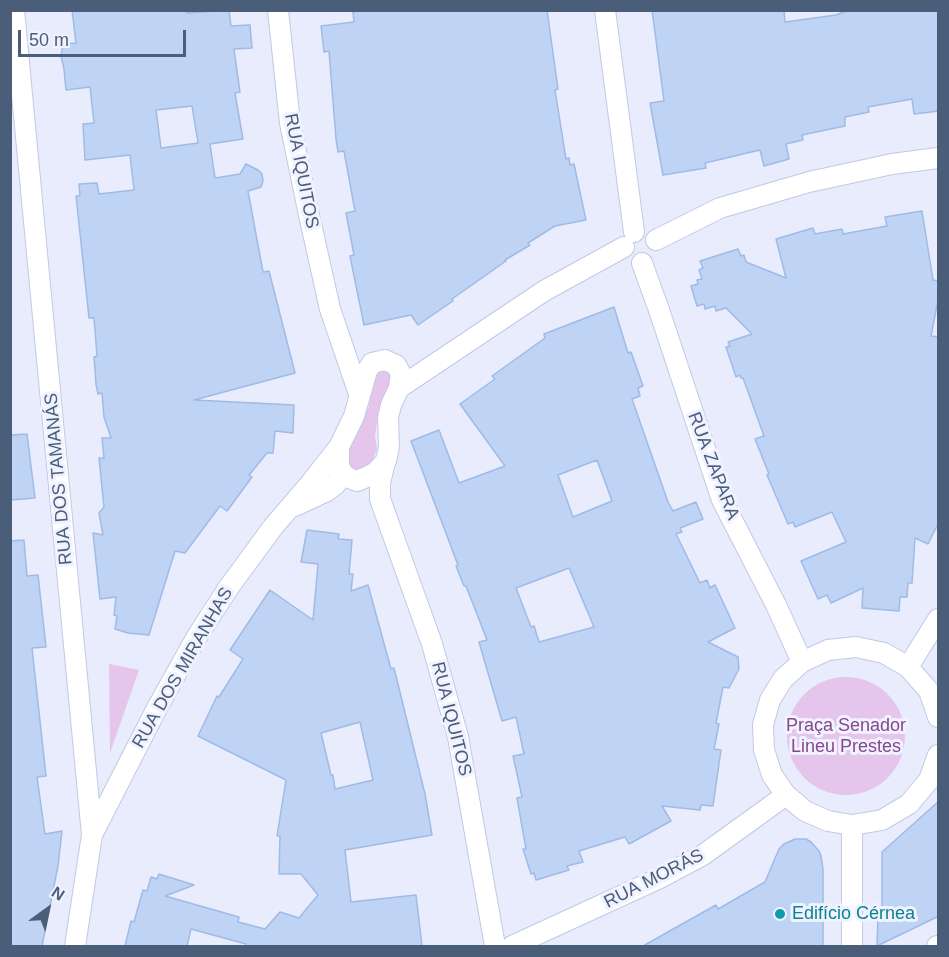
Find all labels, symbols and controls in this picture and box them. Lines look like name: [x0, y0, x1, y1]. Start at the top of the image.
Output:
scale bar: [21, 18, 189, 56]
text: 50 m: [29, 30, 69, 50]
street label: RUA IQUITOS: [279, 112, 323, 230]
street label: RUA DOS TAMANÁS: [41, 392, 77, 566]
street label: RUA ZAPARA: [683, 409, 743, 523]
street label: RUA DOS MIRANHAS: [128, 584, 238, 752]
street label: RUA IQUITOS: [426, 660, 476, 778]
park label: Praça Senador Lineu Prestes: [786, 715, 906, 758]
street label: RUA MORÁS: [601, 845, 707, 913]
north arrow: [18, 879, 78, 939]
text: N: [49, 883, 68, 904]
place label: Edifício Cérnea: [792, 903, 915, 925]
marker: Edifício Cérnea: [773, 907, 787, 921]

